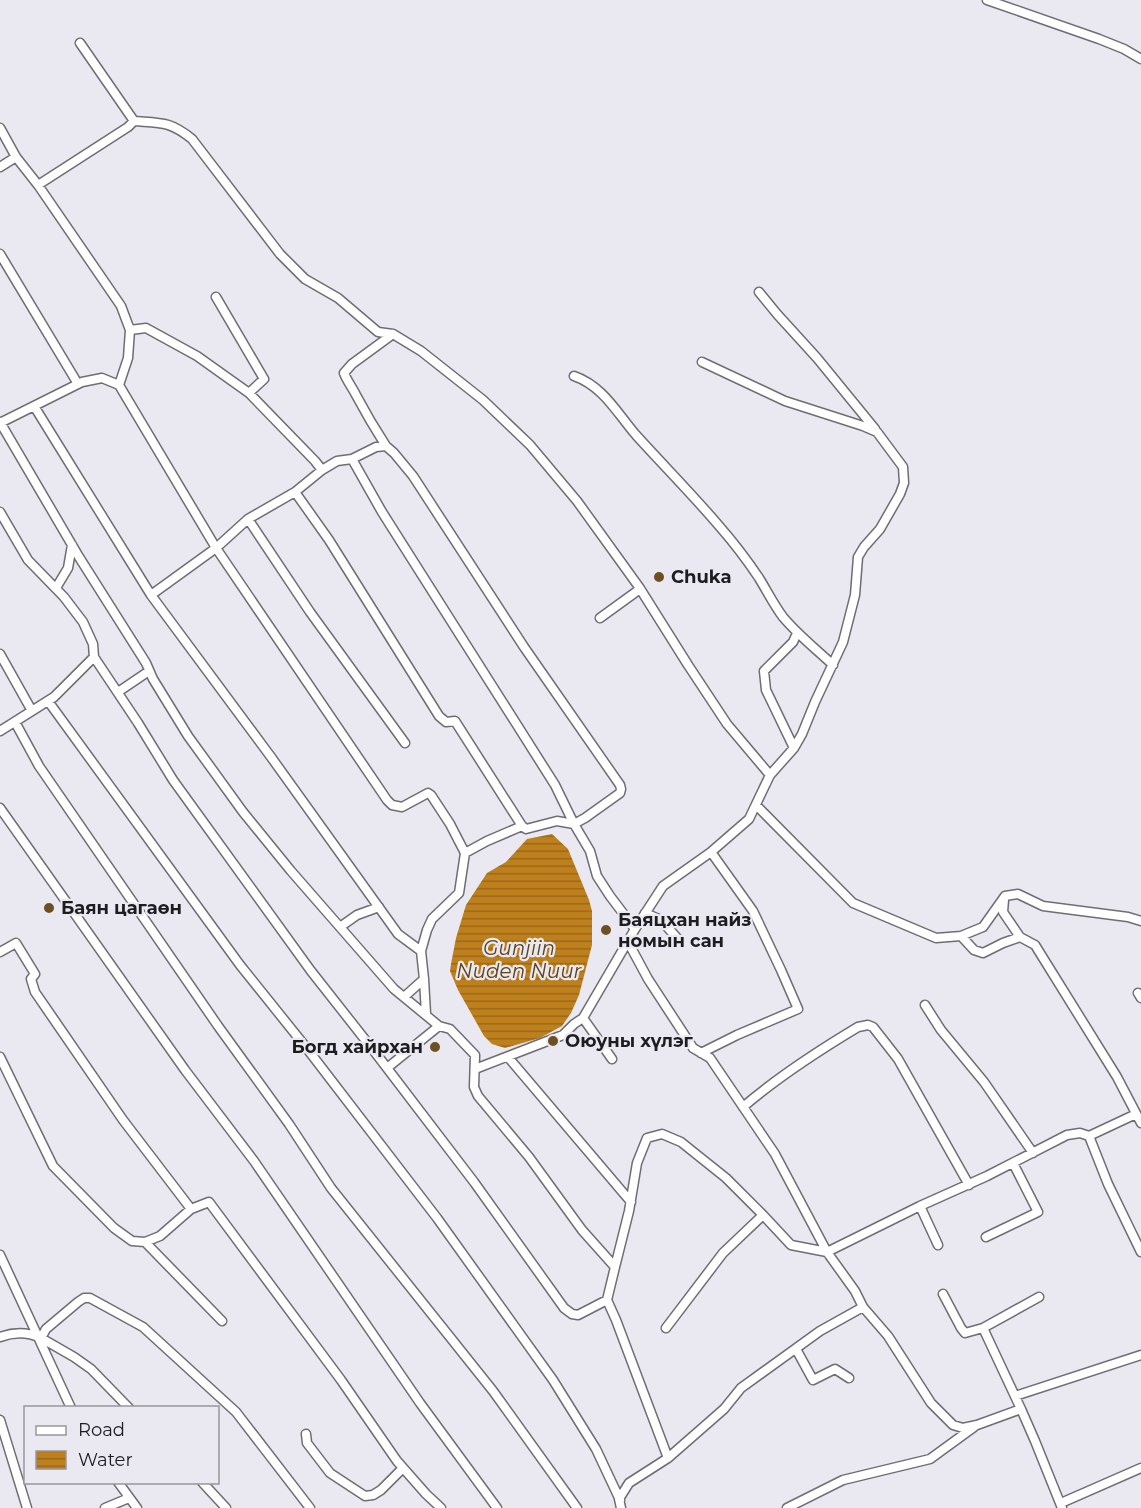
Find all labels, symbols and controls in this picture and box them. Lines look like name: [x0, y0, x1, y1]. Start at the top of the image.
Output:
place label: Chuka: [671, 566, 732, 588]
marker: Chuka: [652, 570, 666, 584]
place label: Баян цагаөн: [61, 897, 182, 919]
marker: Баян цагаөн: [42, 901, 56, 915]
place label: Баяцхан найз номын сан: [618, 909, 751, 952]
marker: Баяцхан найз номын сан: [599, 923, 613, 937]
water label: Gunjiin Nuden Nuur: [456, 936, 583, 983]
place label: Оюуны хүлэг: [565, 1030, 694, 1052]
marker: Оюуны хүлэг: [546, 1034, 560, 1048]
place label: Богд хайрхан: [291, 1036, 423, 1058]
marker: Богд хайрхан: [428, 1040, 442, 1054]
legend: [24, 1406, 219, 1484]
text: Road: [78, 1419, 125, 1441]
text: Water: [78, 1449, 133, 1471]

